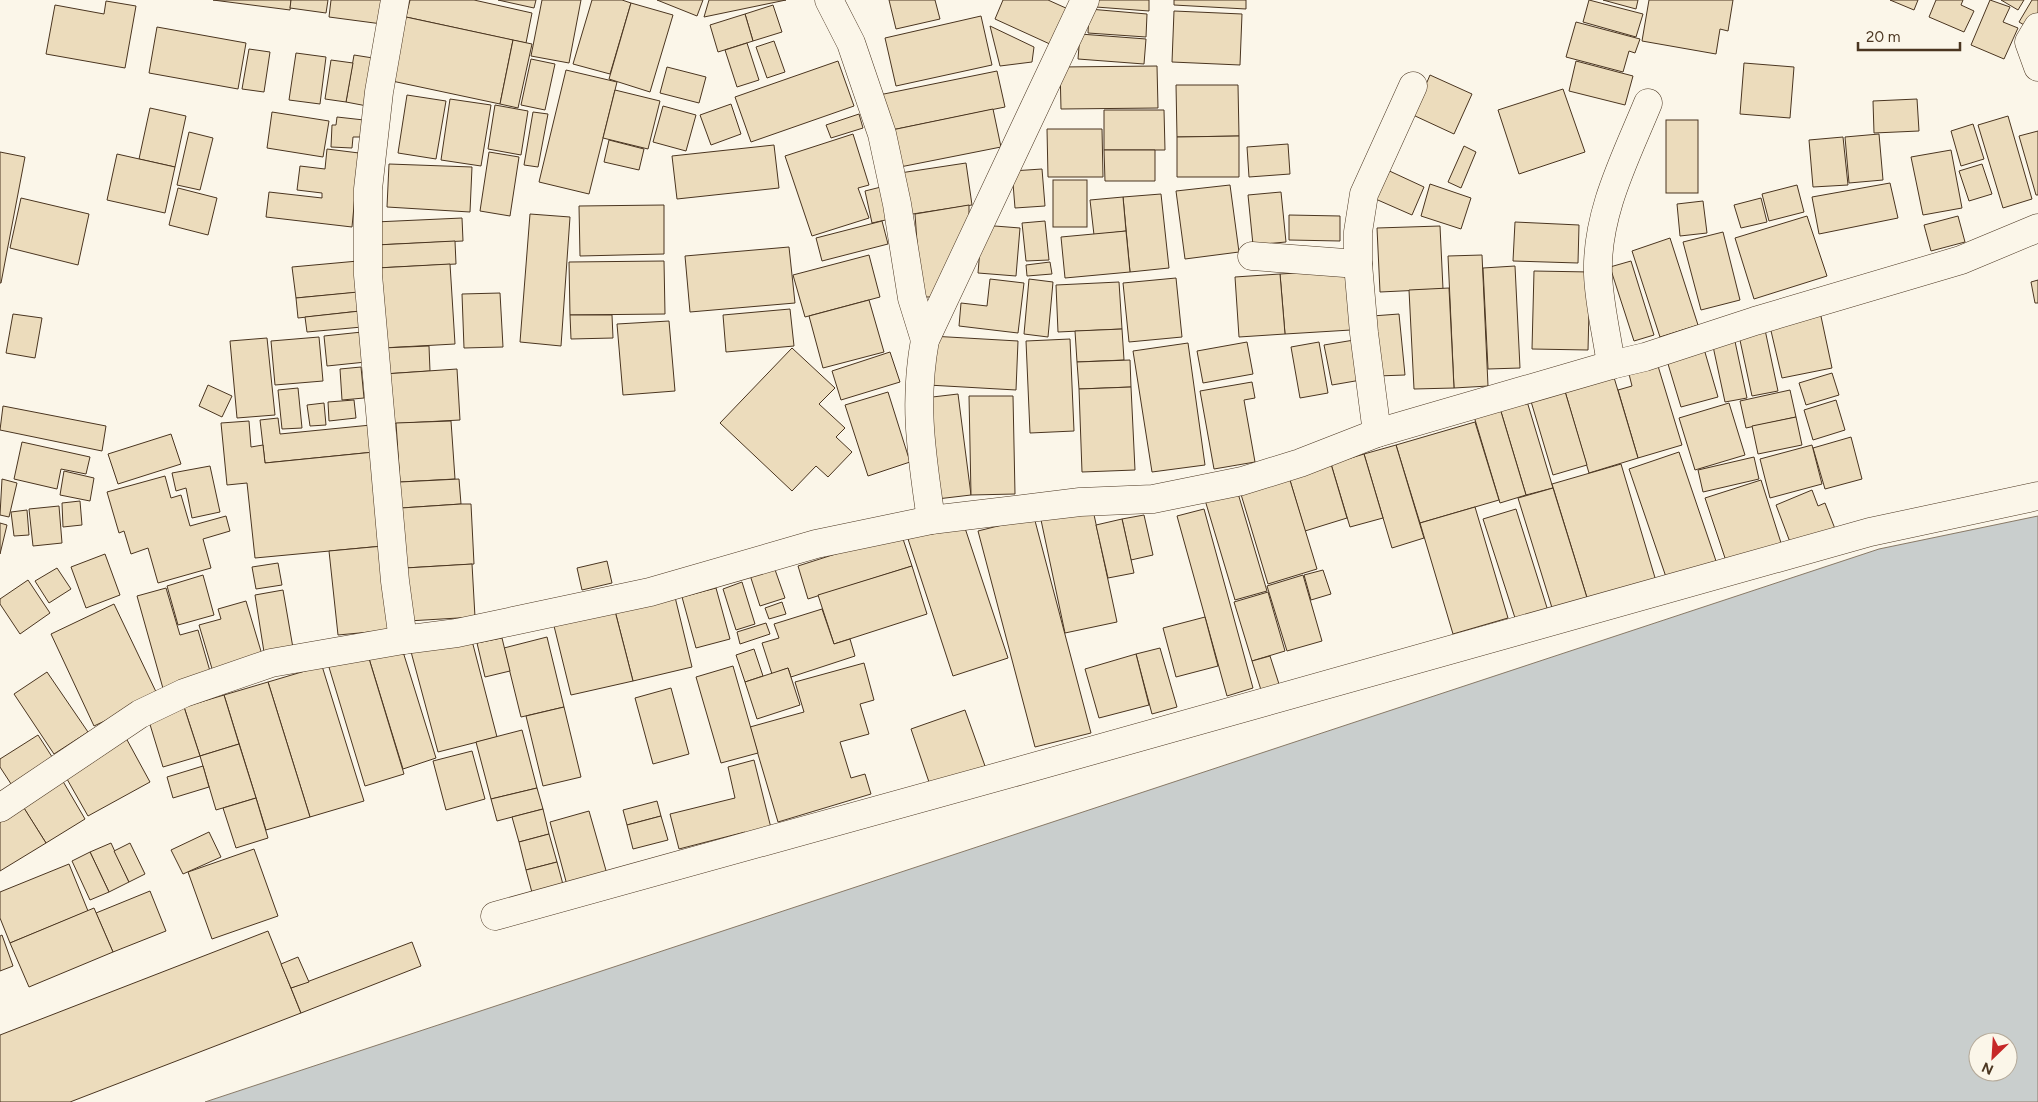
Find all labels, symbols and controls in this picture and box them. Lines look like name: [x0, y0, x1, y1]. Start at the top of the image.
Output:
scale bar: [1858, 20, 1960, 52]
text: 20 m: [1866, 28, 1900, 46]
north arrow: [1968, 1032, 2018, 1082]
text: N: [1979, 1058, 1996, 1078]

